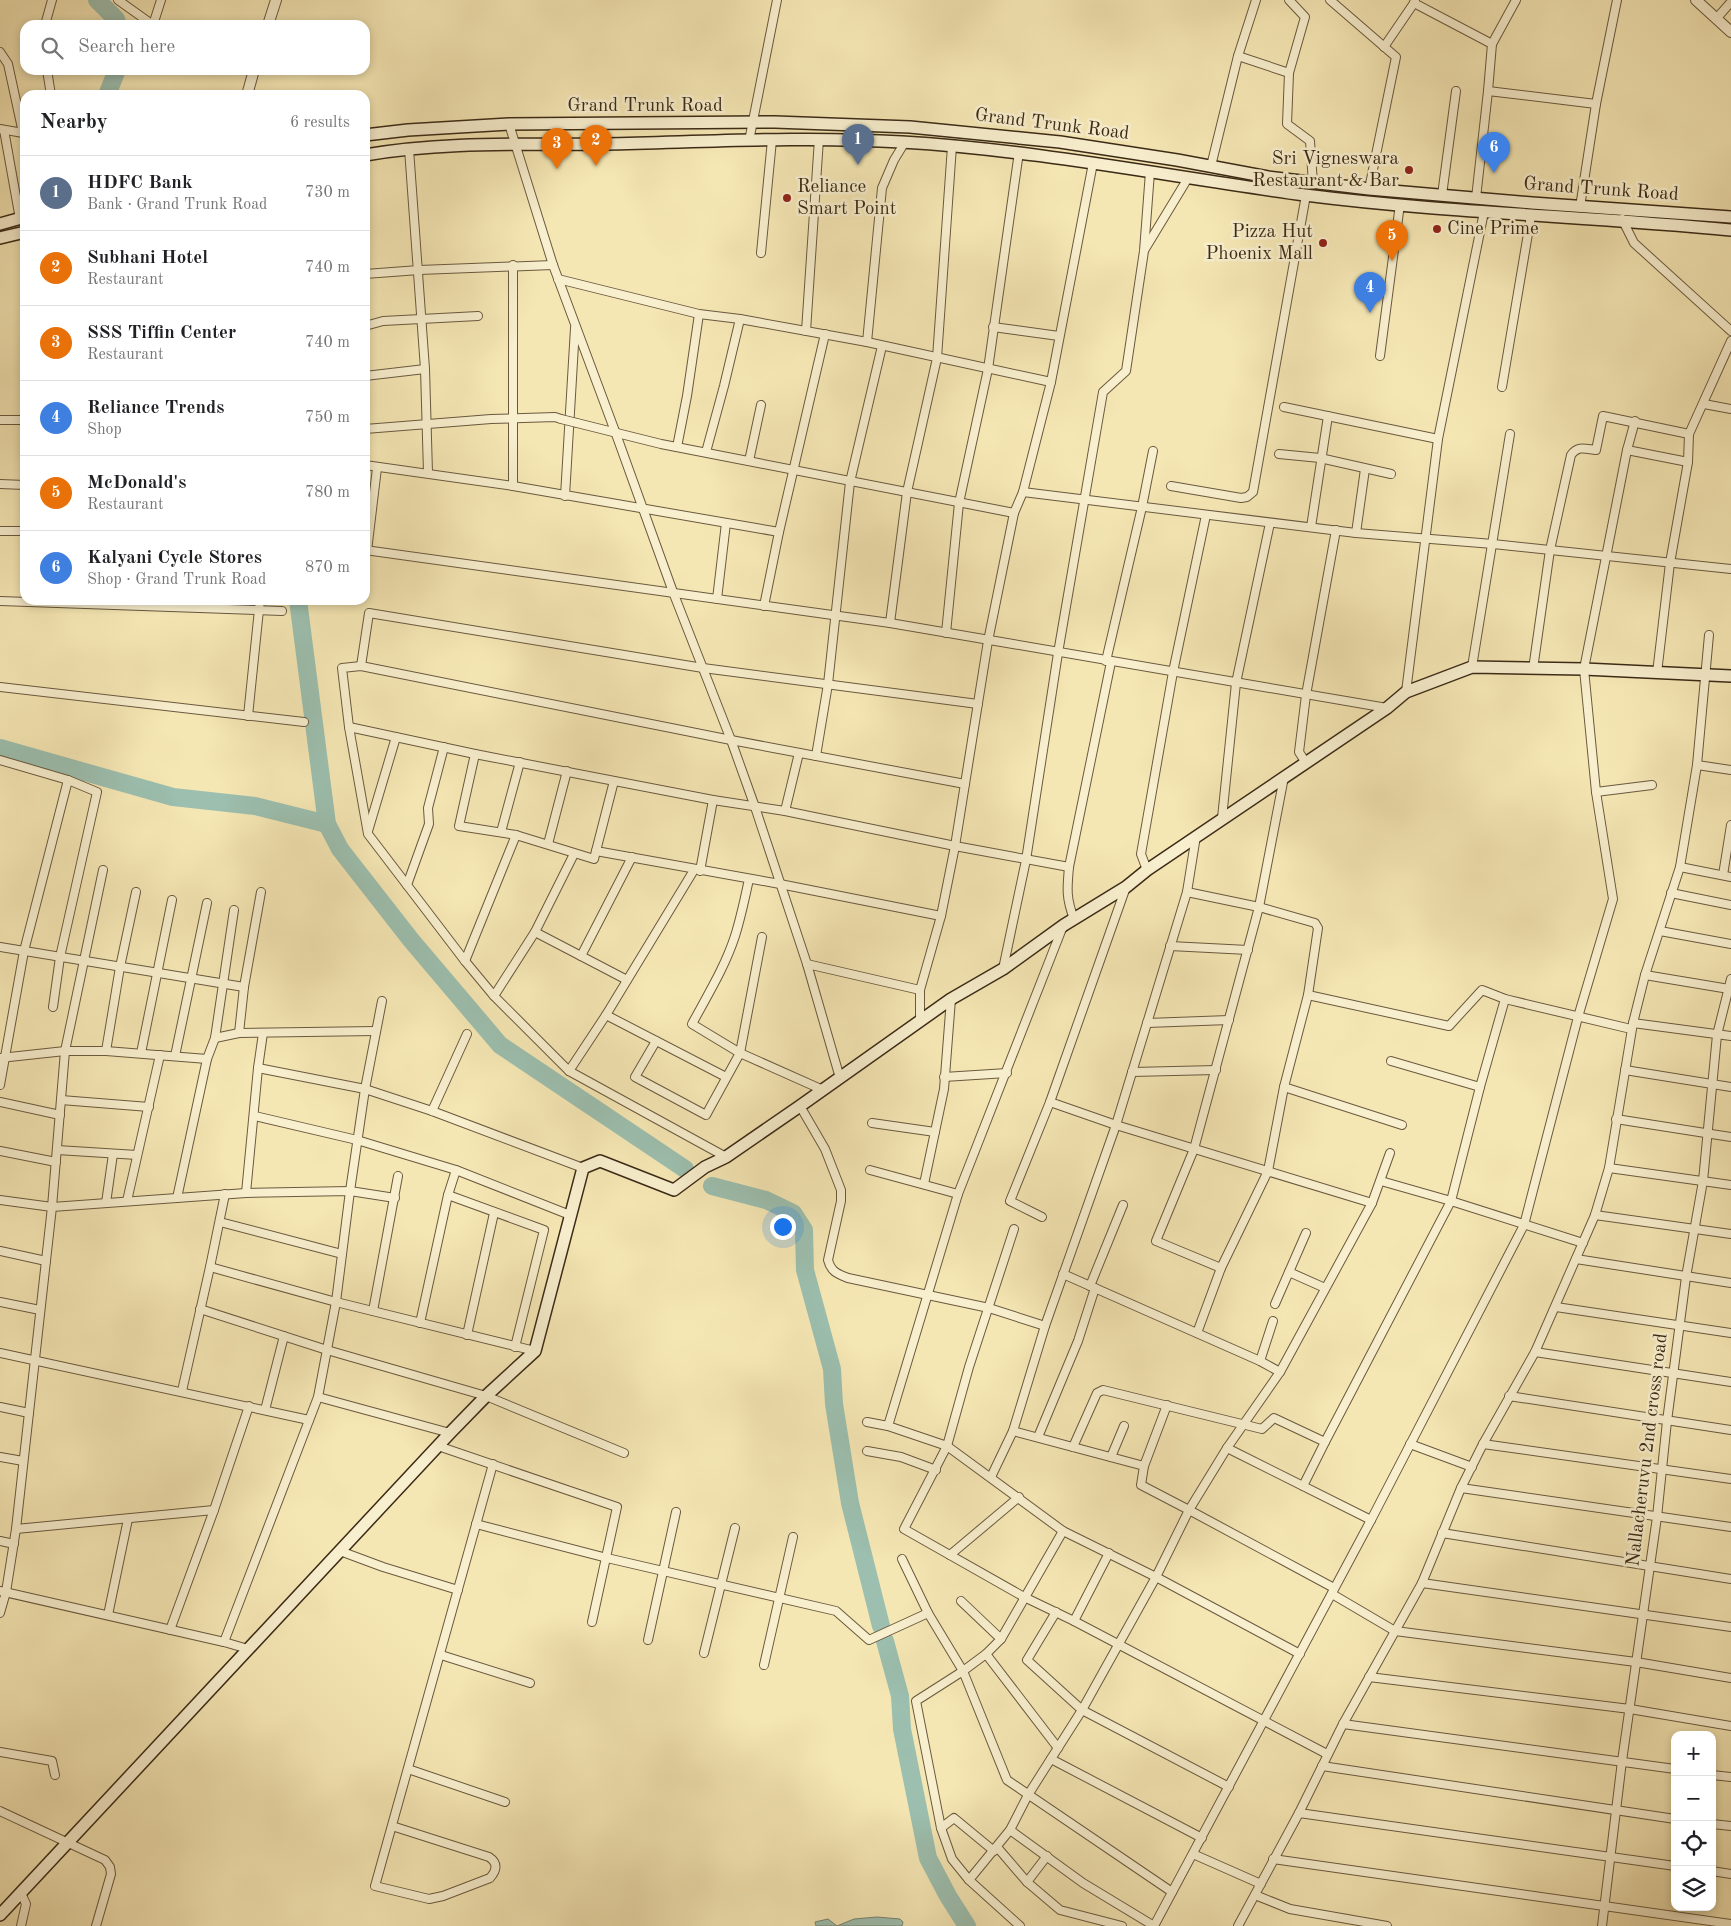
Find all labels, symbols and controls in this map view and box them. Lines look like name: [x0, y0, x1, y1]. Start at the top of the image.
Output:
search box: [20, 20, 370, 75]
icon: search: [38, 34, 66, 62]
text: Search here: [78, 38, 175, 57]
street label: Grand Trunk Road: [567, 97, 723, 116]
street label: Grand Trunk Road: [974, 106, 1130, 144]
text: Nearby: [40, 112, 108, 133]
text: 6 results: [290, 115, 350, 131]
pin: 1: [842, 124, 874, 165]
pin: 2: [580, 125, 612, 166]
pin: 3: [541, 128, 573, 169]
pin: 6: [1478, 132, 1510, 173]
place label: Sri Vigneswara Restaurant & Bar: [1252, 150, 1400, 191]
marker: Sri Vigneswara Restaurant & Bar: [1403, 164, 1415, 176]
text: HDFC Bank: [87, 174, 193, 193]
street label: Grand Trunk Road: [1523, 175, 1679, 205]
place label: Reliance Smart Point: [797, 178, 896, 219]
text: 1: [51, 185, 61, 201]
text: 730 m: [305, 185, 350, 201]
marker: Reliance Smart Point: [781, 192, 793, 204]
text: Bank · Grand Trunk Road: [87, 197, 267, 213]
pin: 5: [1376, 220, 1408, 261]
place label: Cine Prime: [1447, 220, 1539, 239]
place label: Pizza Hut Phoenix Mall: [1205, 223, 1313, 264]
marker: Cine Prime: [1431, 223, 1443, 235]
marker: Pizza Hut Phoenix Mall: [1317, 237, 1329, 249]
text: Subhani Hotel: [87, 249, 208, 268]
text: 2: [51, 260, 61, 276]
text: 740 m: [305, 260, 350, 276]
text: Restaurant: [87, 272, 164, 288]
pin: 4: [1354, 272, 1386, 313]
text: SSS Tiffin Center: [87, 324, 236, 343]
text: 3: [51, 335, 61, 351]
text: 740 m: [305, 335, 350, 351]
text: Restaurant: [87, 347, 164, 363]
text: Reliance Trends: [87, 399, 225, 418]
text: 4: [51, 410, 61, 426]
text: 750 m: [305, 410, 350, 426]
text: Shop: [87, 422, 122, 438]
text: McDonald's: [87, 474, 186, 493]
text: 5: [51, 485, 61, 501]
text: 780 m: [305, 485, 350, 501]
text: Restaurant: [87, 497, 164, 513]
text: Kalyani Cycle Stores: [87, 549, 262, 568]
text: 6: [51, 560, 61, 576]
text: 870 m: [305, 560, 350, 576]
text: Shop · Grand Trunk Road: [87, 572, 266, 588]
your location: [770, 1214, 796, 1240]
street label: Nallacheruvu 2nd cross road: [1624, 1332, 1672, 1568]
map controls: [1671, 1731, 1716, 1911]
button: +: [1671, 1731, 1716, 1776]
button: −: [1671, 1776, 1716, 1821]
button: locate: [1671, 1821, 1716, 1866]
button: layers: [1671, 1866, 1716, 1911]

